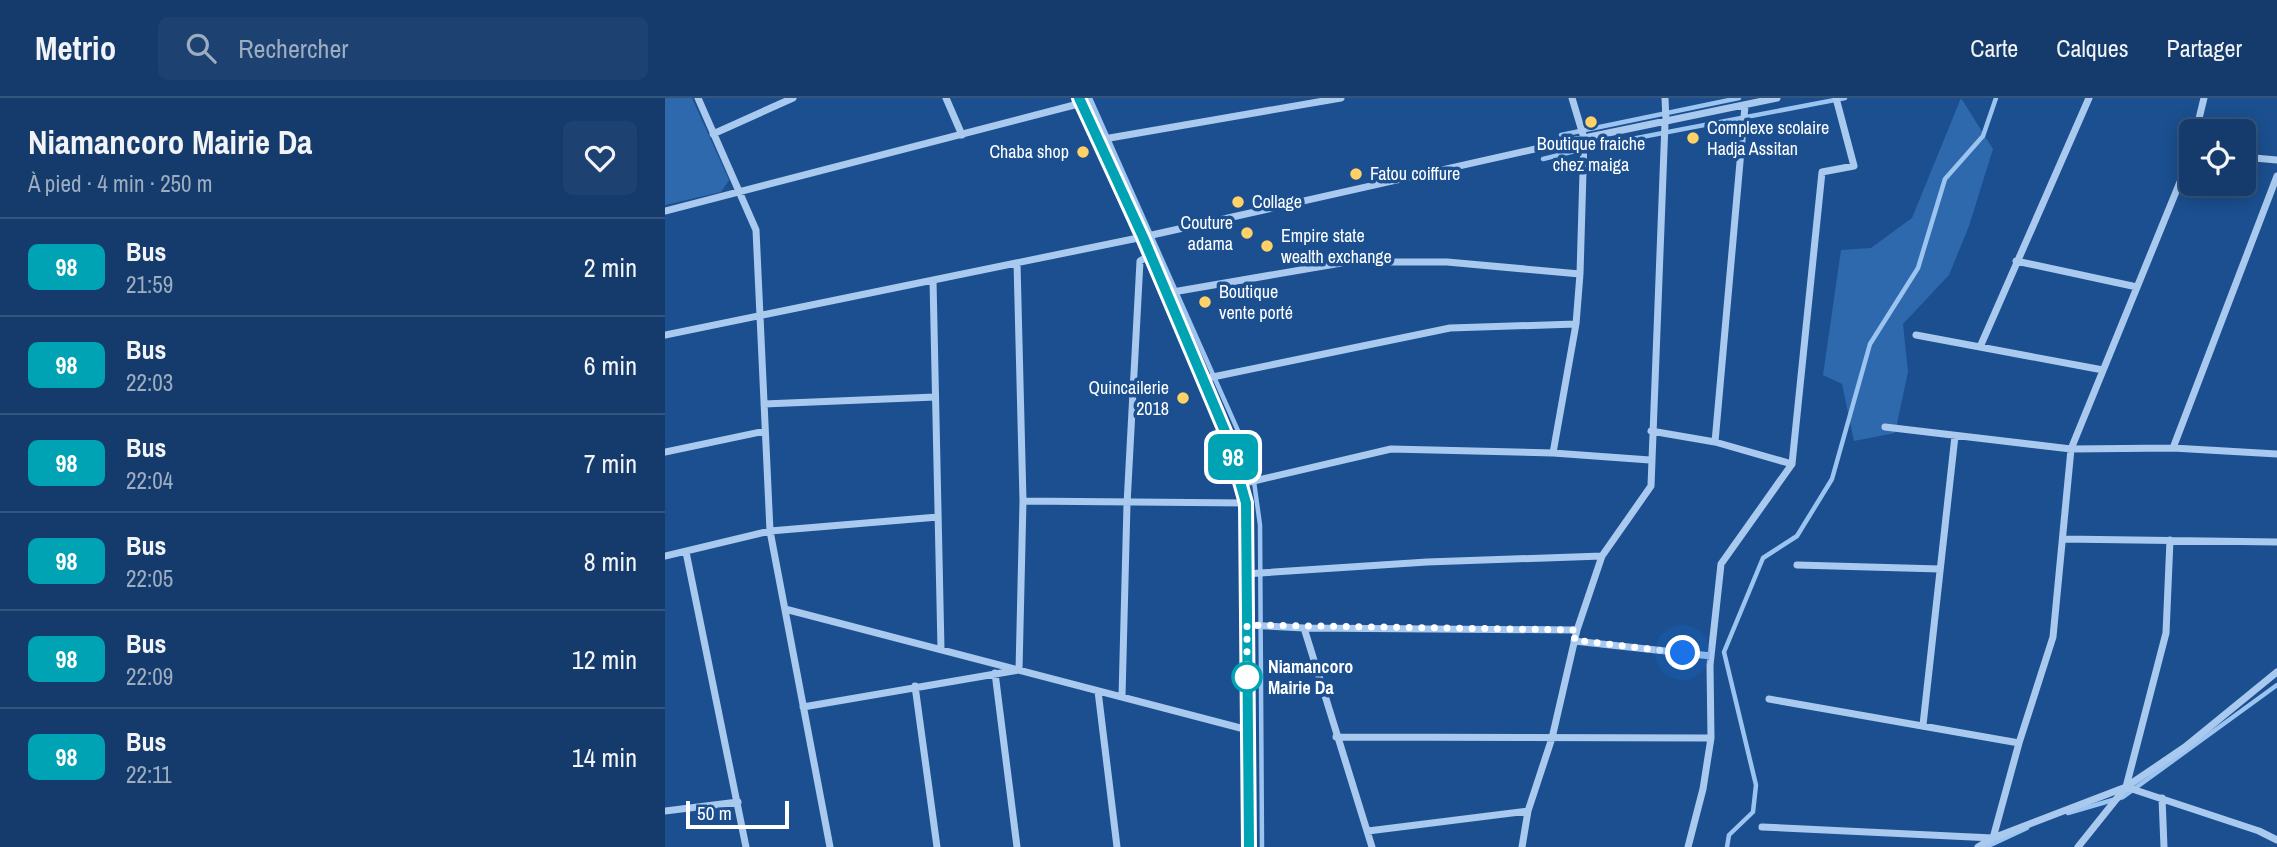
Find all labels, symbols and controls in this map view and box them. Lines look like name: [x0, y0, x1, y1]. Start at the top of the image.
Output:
search box: [158, 17, 648, 80]
text: Metrio: [35, 26, 116, 70]
icon: search: [182, 29, 220, 67]
text: Rechercher: [238, 31, 348, 66]
text: Carte: [1970, 32, 2018, 64]
text: Calques: [2056, 32, 2129, 64]
text: Partager: [2167, 32, 2242, 64]
marker: Boutique fraiche chez maiga: [1583, 114, 1599, 130]
place label: Complexe scolaire Hadja Assitan: [1707, 115, 1829, 161]
map controls: [2179, 119, 2256, 196]
button: locate: [2179, 119, 2256, 196]
text: Niamancoro Mairie Da: [28, 120, 312, 164]
button: heart: [563, 121, 637, 195]
marker: Complexe scolaire Hadja Assitan: [1685, 130, 1701, 146]
place label: Boutique fraiche chez maiga: [1537, 131, 1645, 177]
place label: Chaba shop: [989, 139, 1069, 164]
marker: Chaba shop: [1075, 144, 1091, 160]
place label: Fatou coiffure: [1370, 161, 1460, 186]
marker: Fatou coiffure: [1348, 166, 1364, 182]
text: À pied · 4 min · 250 m: [28, 168, 213, 199]
place label: Collage: [1252, 189, 1302, 214]
marker: Collage: [1230, 194, 1246, 210]
place label: Couture adama: [1180, 210, 1233, 256]
place label: Empire state wealth exchange: [1281, 223, 1392, 269]
marker: Couture adama: [1239, 225, 1255, 241]
text: Bus: [126, 234, 166, 269]
marker: Empire state wealth exchange: [1259, 238, 1275, 254]
text: 2 min: [584, 250, 637, 285]
text: 98: [56, 251, 77, 283]
text: 21:59: [126, 269, 173, 300]
place label: Boutique vente porté: [1219, 279, 1293, 325]
marker: Boutique vente porté: [1197, 294, 1213, 310]
text: Bus: [126, 332, 166, 367]
text: 6 min: [584, 348, 637, 383]
text: 98: [56, 349, 77, 381]
text: 22:03: [126, 367, 173, 398]
place label: Quincailerie 2018: [1089, 375, 1169, 421]
marker: Quincailerie 2018: [1175, 390, 1191, 406]
text: Bus: [126, 430, 166, 465]
line badge: 98: [1201, 434, 1265, 480]
text: 98: [1222, 441, 1244, 473]
text: 7 min: [584, 446, 637, 481]
text: 98: [56, 447, 77, 479]
text: 22:04: [126, 465, 173, 496]
text: Bus: [126, 528, 166, 563]
text: 8 min: [584, 544, 637, 579]
text: 98: [56, 545, 77, 577]
text: 22:05: [126, 563, 173, 594]
text: Bus: [126, 626, 166, 661]
your location: [1665, 635, 1700, 670]
text: 12 min: [572, 642, 637, 677]
text: 98: [56, 643, 77, 675]
place label: Niamancoro Mairie Da: [1268, 654, 1353, 700]
text: 22:09: [126, 661, 173, 692]
marker: Niamancoro Mairie Da: [1232, 662, 1262, 692]
text: Bus: [126, 724, 166, 759]
text: 14 min: [572, 740, 637, 775]
text: 98: [56, 741, 77, 773]
text: 22:11: [126, 759, 172, 790]
scale bar: [686, 798, 789, 830]
text: 50 m: [697, 800, 732, 826]

